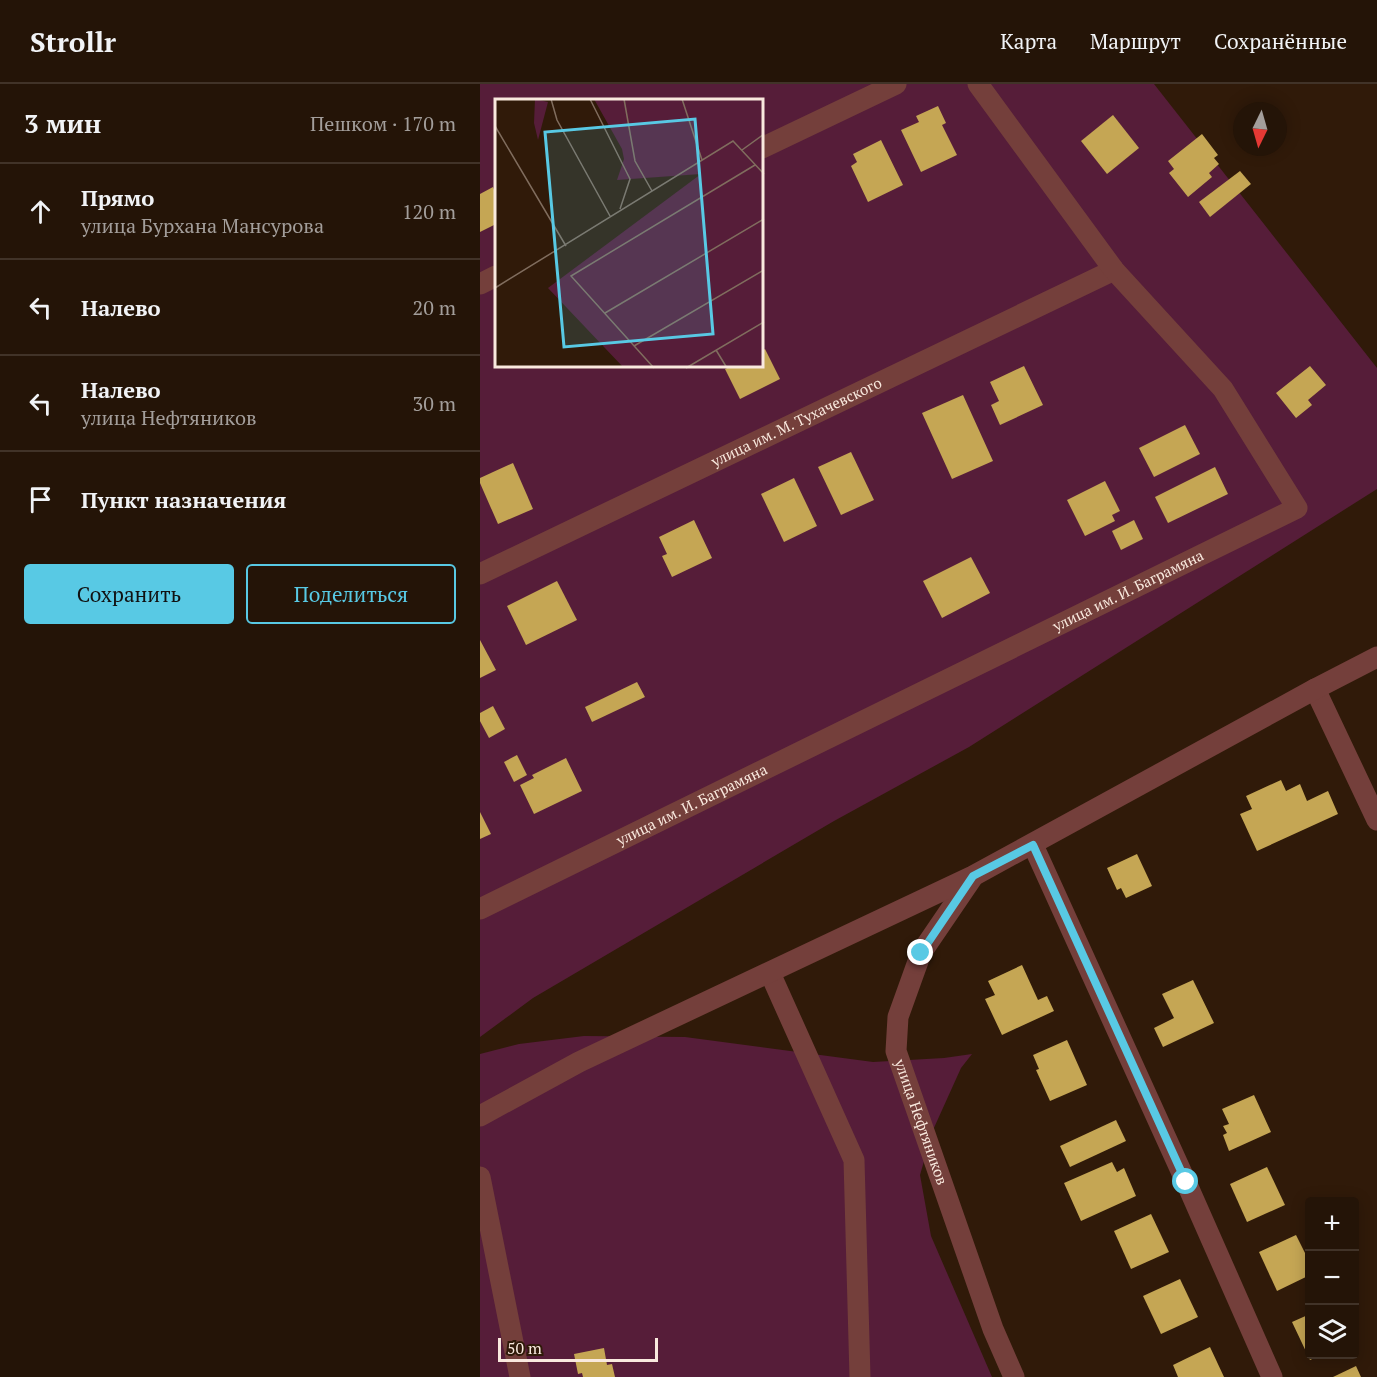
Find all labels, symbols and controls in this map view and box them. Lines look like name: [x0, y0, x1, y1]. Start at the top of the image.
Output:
text: Strollr: [30, 23, 116, 60]
text: Карта: [1000, 27, 1057, 55]
text: Маршрут: [1090, 27, 1181, 55]
text: Сохранённые: [1214, 27, 1347, 55]
inset map: [495, 99, 764, 368]
north arrow: [1233, 102, 1287, 156]
text: 3 мин: [24, 106, 101, 140]
text: Пешком · 170 m: [310, 110, 456, 137]
text: Прямо: [81, 183, 154, 212]
icon: ahead: [24, 195, 57, 228]
text: 120 m: [402, 198, 456, 225]
text: улица Бурхана Мансурова: [81, 212, 324, 239]
icon: left: [24, 291, 57, 324]
text: Налево: [81, 293, 161, 322]
text: 20 m: [413, 294, 456, 321]
street label: улица им. М. Тухачевского: [707, 372, 885, 471]
text: Налево: [81, 375, 161, 404]
icon: left: [24, 387, 57, 420]
text: 30 m: [413, 390, 456, 417]
text: улица Нефтяников: [81, 404, 257, 431]
icon: arrive: [24, 483, 57, 516]
text: Пункт назначения: [81, 485, 286, 514]
street label: улица им. И. Баграмяна: [1048, 544, 1207, 636]
button: Сохранить: [24, 564, 234, 624]
button: Поделиться: [246, 564, 456, 624]
street label: улица им. И. Баграмяна: [612, 758, 771, 850]
route end: [907, 939, 933, 965]
street label: улица Нефтяников: [890, 1055, 953, 1187]
route start: [1172, 1168, 1198, 1194]
map controls: [1305, 1197, 1359, 1359]
button: +: [1305, 1197, 1359, 1251]
button: −: [1305, 1251, 1359, 1305]
button: layers: [1305, 1305, 1359, 1359]
scale bar: [498, 1335, 658, 1362]
text: 50 m: [507, 1337, 542, 1359]

